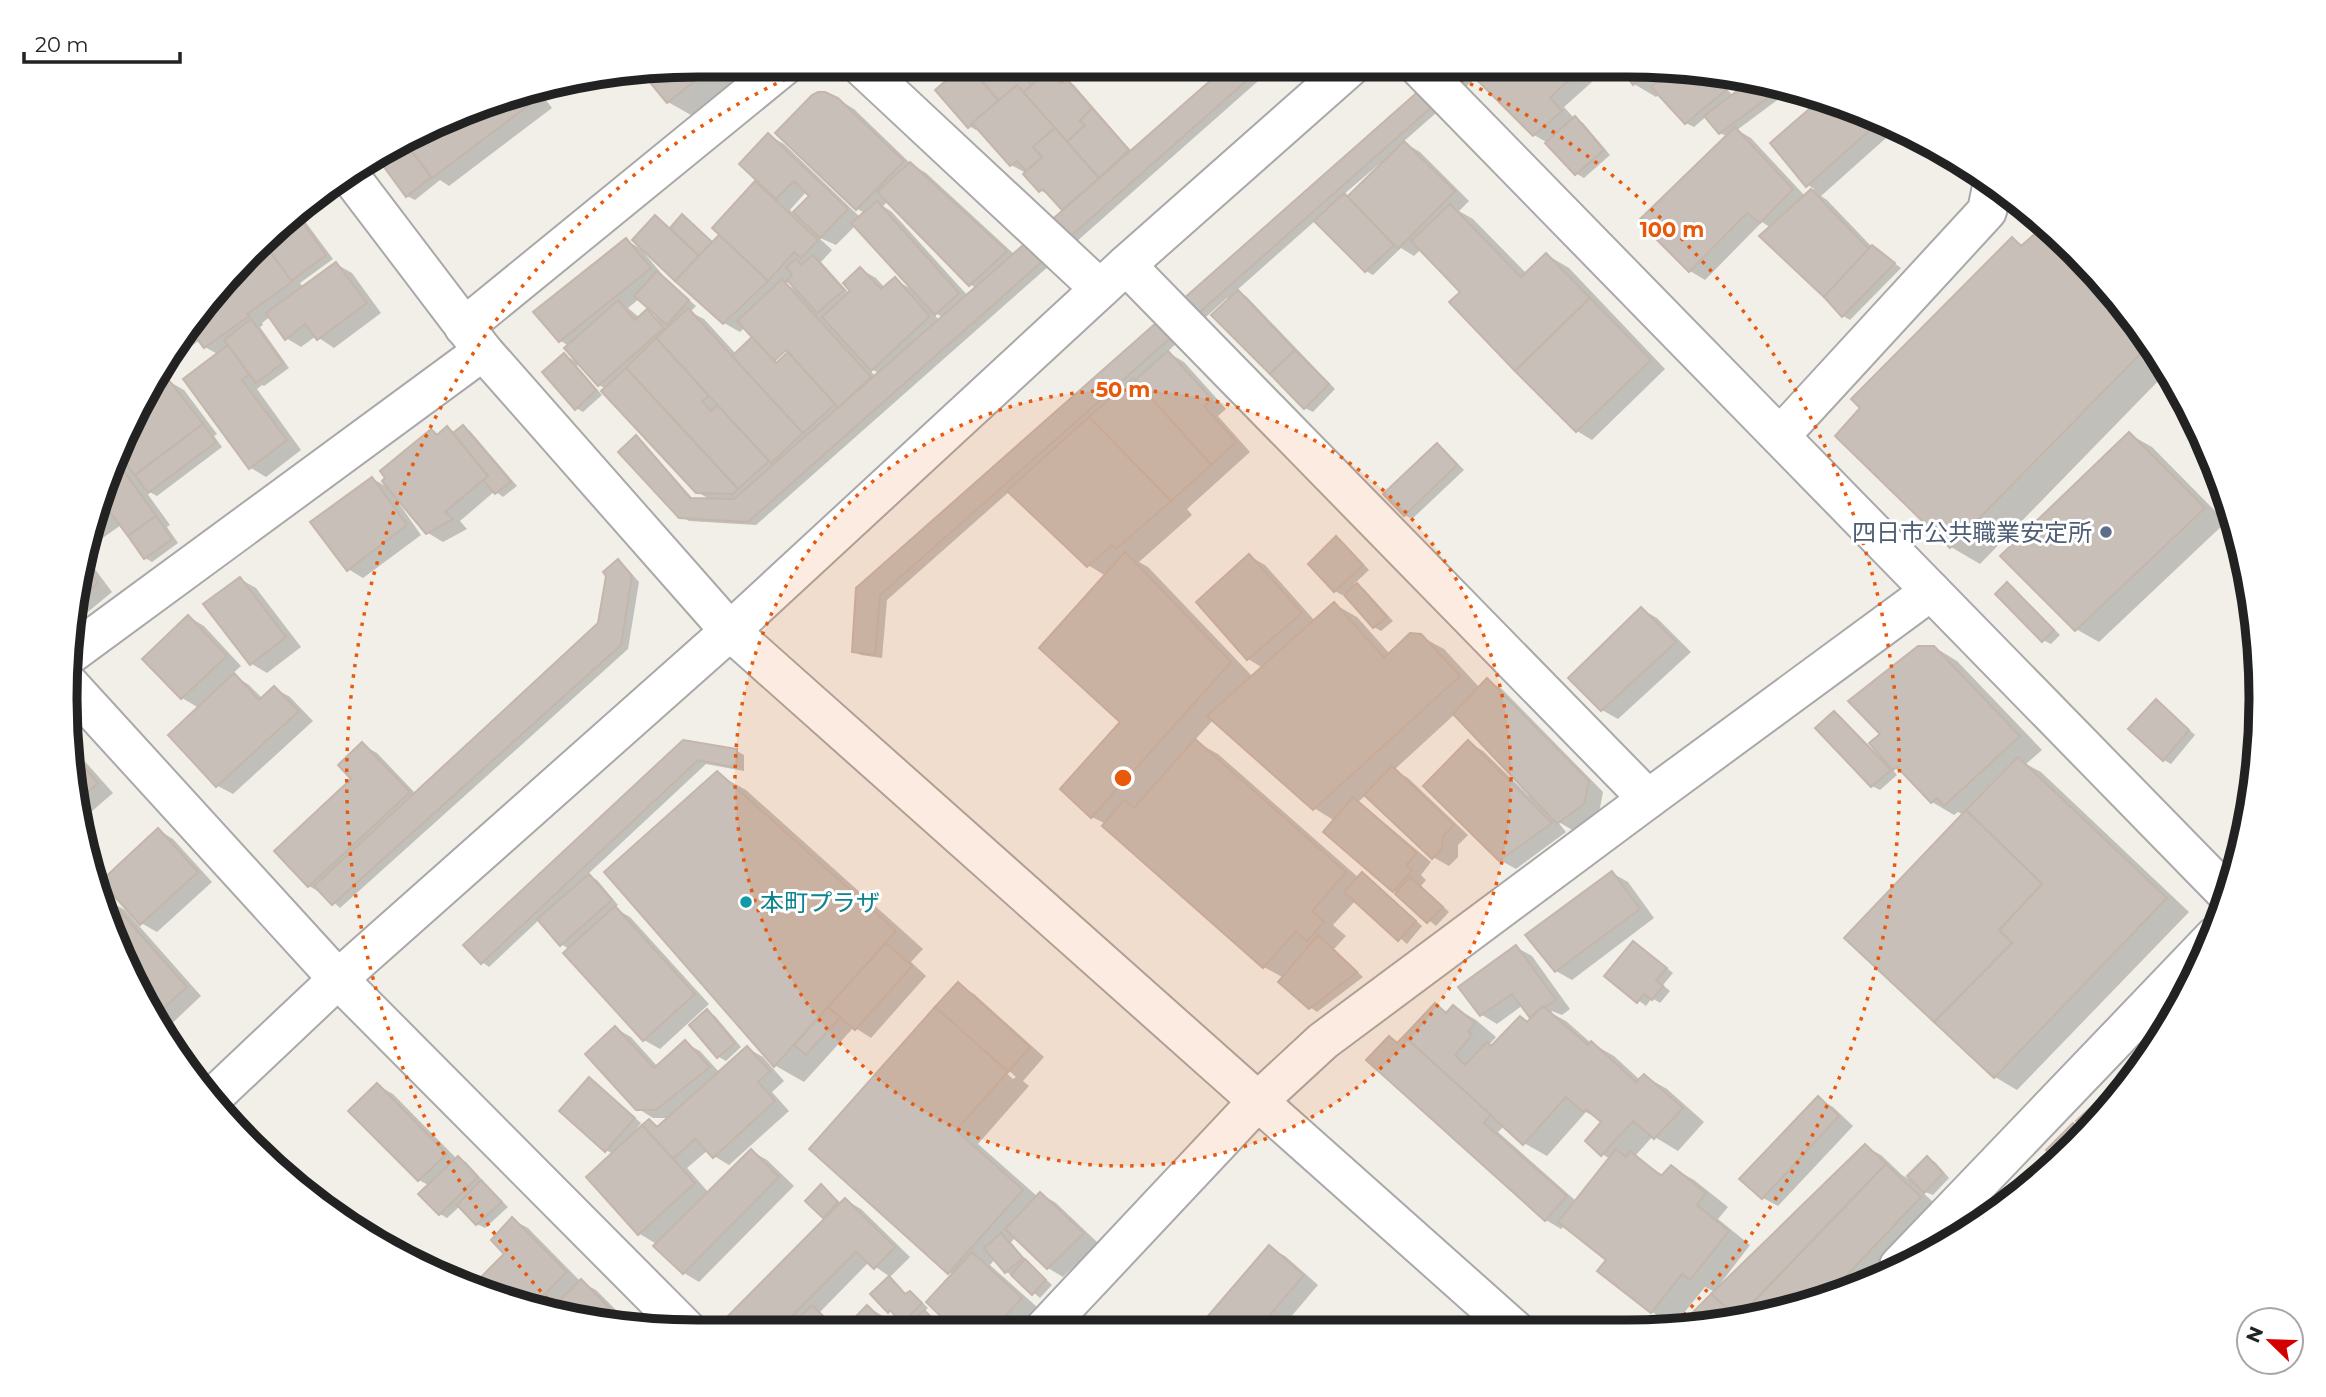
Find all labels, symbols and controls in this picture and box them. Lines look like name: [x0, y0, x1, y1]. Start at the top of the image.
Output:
scale bar: [24, 21, 180, 65]
text: 20 m: [35, 32, 89, 57]
text: 100 m: [1640, 217, 1704, 242]
text: 50 m: [1096, 377, 1150, 402]
place label: 四日市公共職業安定所: [1852, 518, 2092, 547]
marker: 四日市公共職業安定所: [2098, 524, 2114, 540]
centre of rings: [1111, 766, 1135, 790]
place label: 本町プラザ: [760, 888, 880, 917]
marker: 本町プラザ: [738, 894, 754, 910]
north arrow: [2235, 1306, 2305, 1376]
text: N: [2241, 1323, 2268, 1346]

